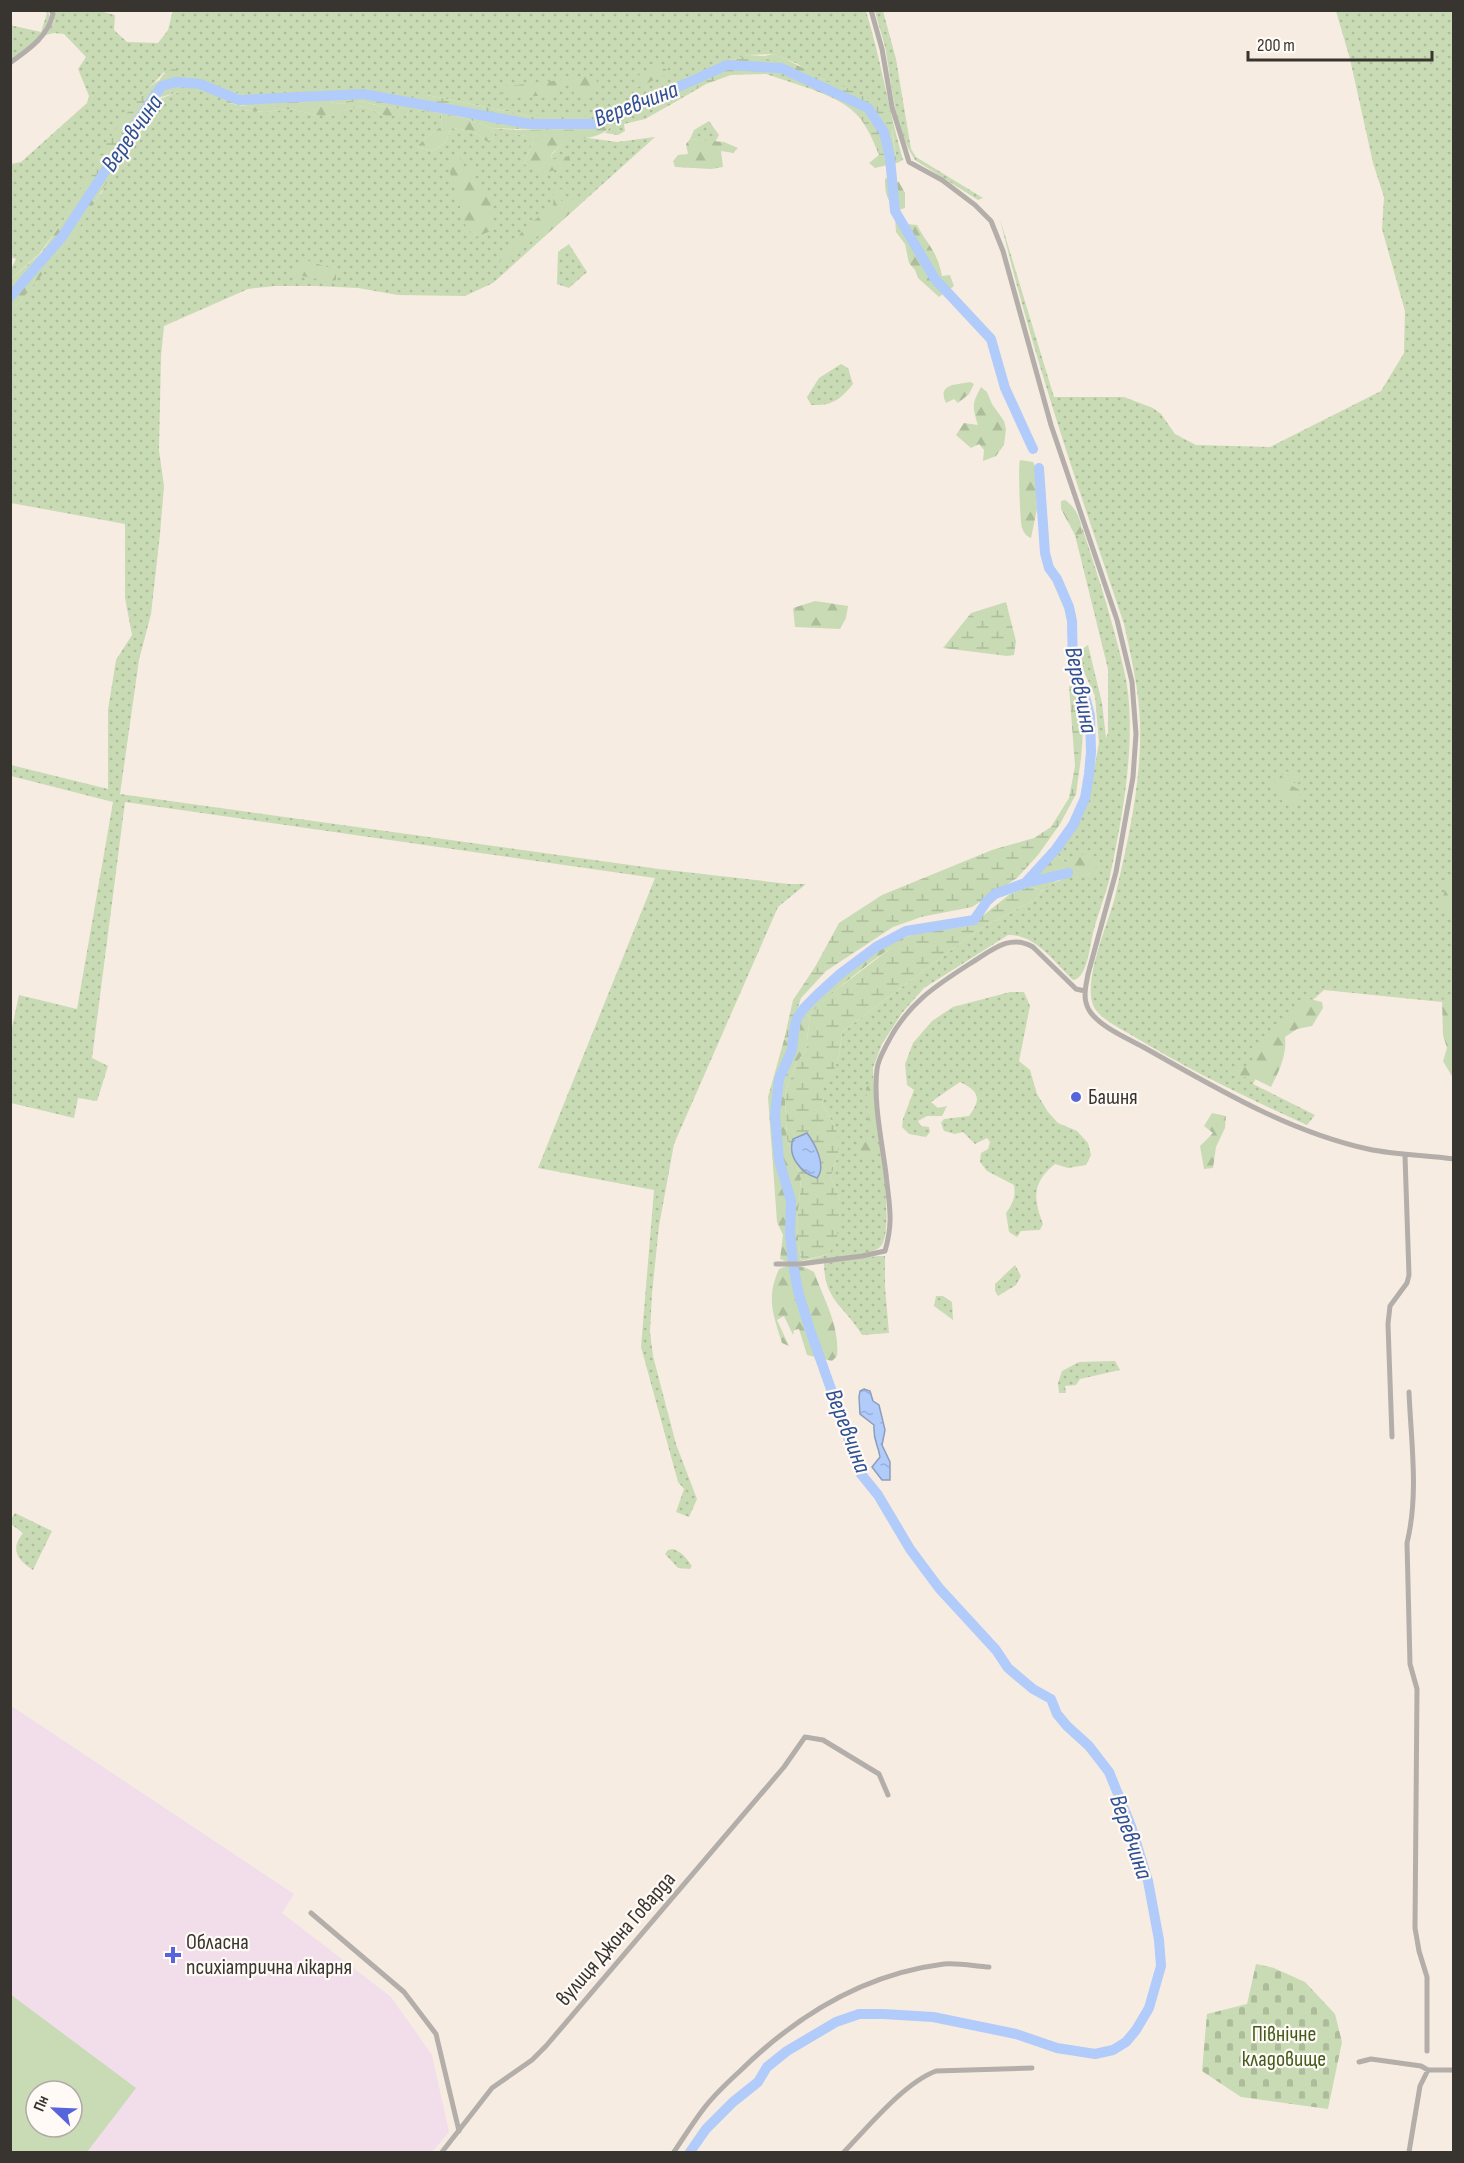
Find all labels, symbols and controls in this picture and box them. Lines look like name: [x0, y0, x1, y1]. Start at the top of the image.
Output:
scale bar: [1248, 24, 1432, 62]
text: 200 m: [1257, 35, 1295, 56]
water label: Веревчина: [590, 75, 682, 133]
water label: Веревчина: [95, 89, 169, 177]
water label: Веревчина: [1058, 644, 1104, 736]
place label: Башня: [1088, 1084, 1138, 1111]
marker: Башня: [1069, 1090, 1083, 1104]
water label: Веревчина: [819, 1385, 877, 1477]
water label: Веревчина: [1103, 1791, 1159, 1883]
street label: вулиця Джона Говарда: [550, 1866, 682, 2012]
place label: Обласна психіатрична лікарня: [186, 1929, 352, 1981]
marker: Обласна психіатрична лікарня: [164, 1946, 182, 1964]
park label: Північне кладовище: [1242, 2021, 1326, 2073]
north arrow: [24, 2079, 84, 2139]
text: Пн: [30, 2093, 53, 2115]

